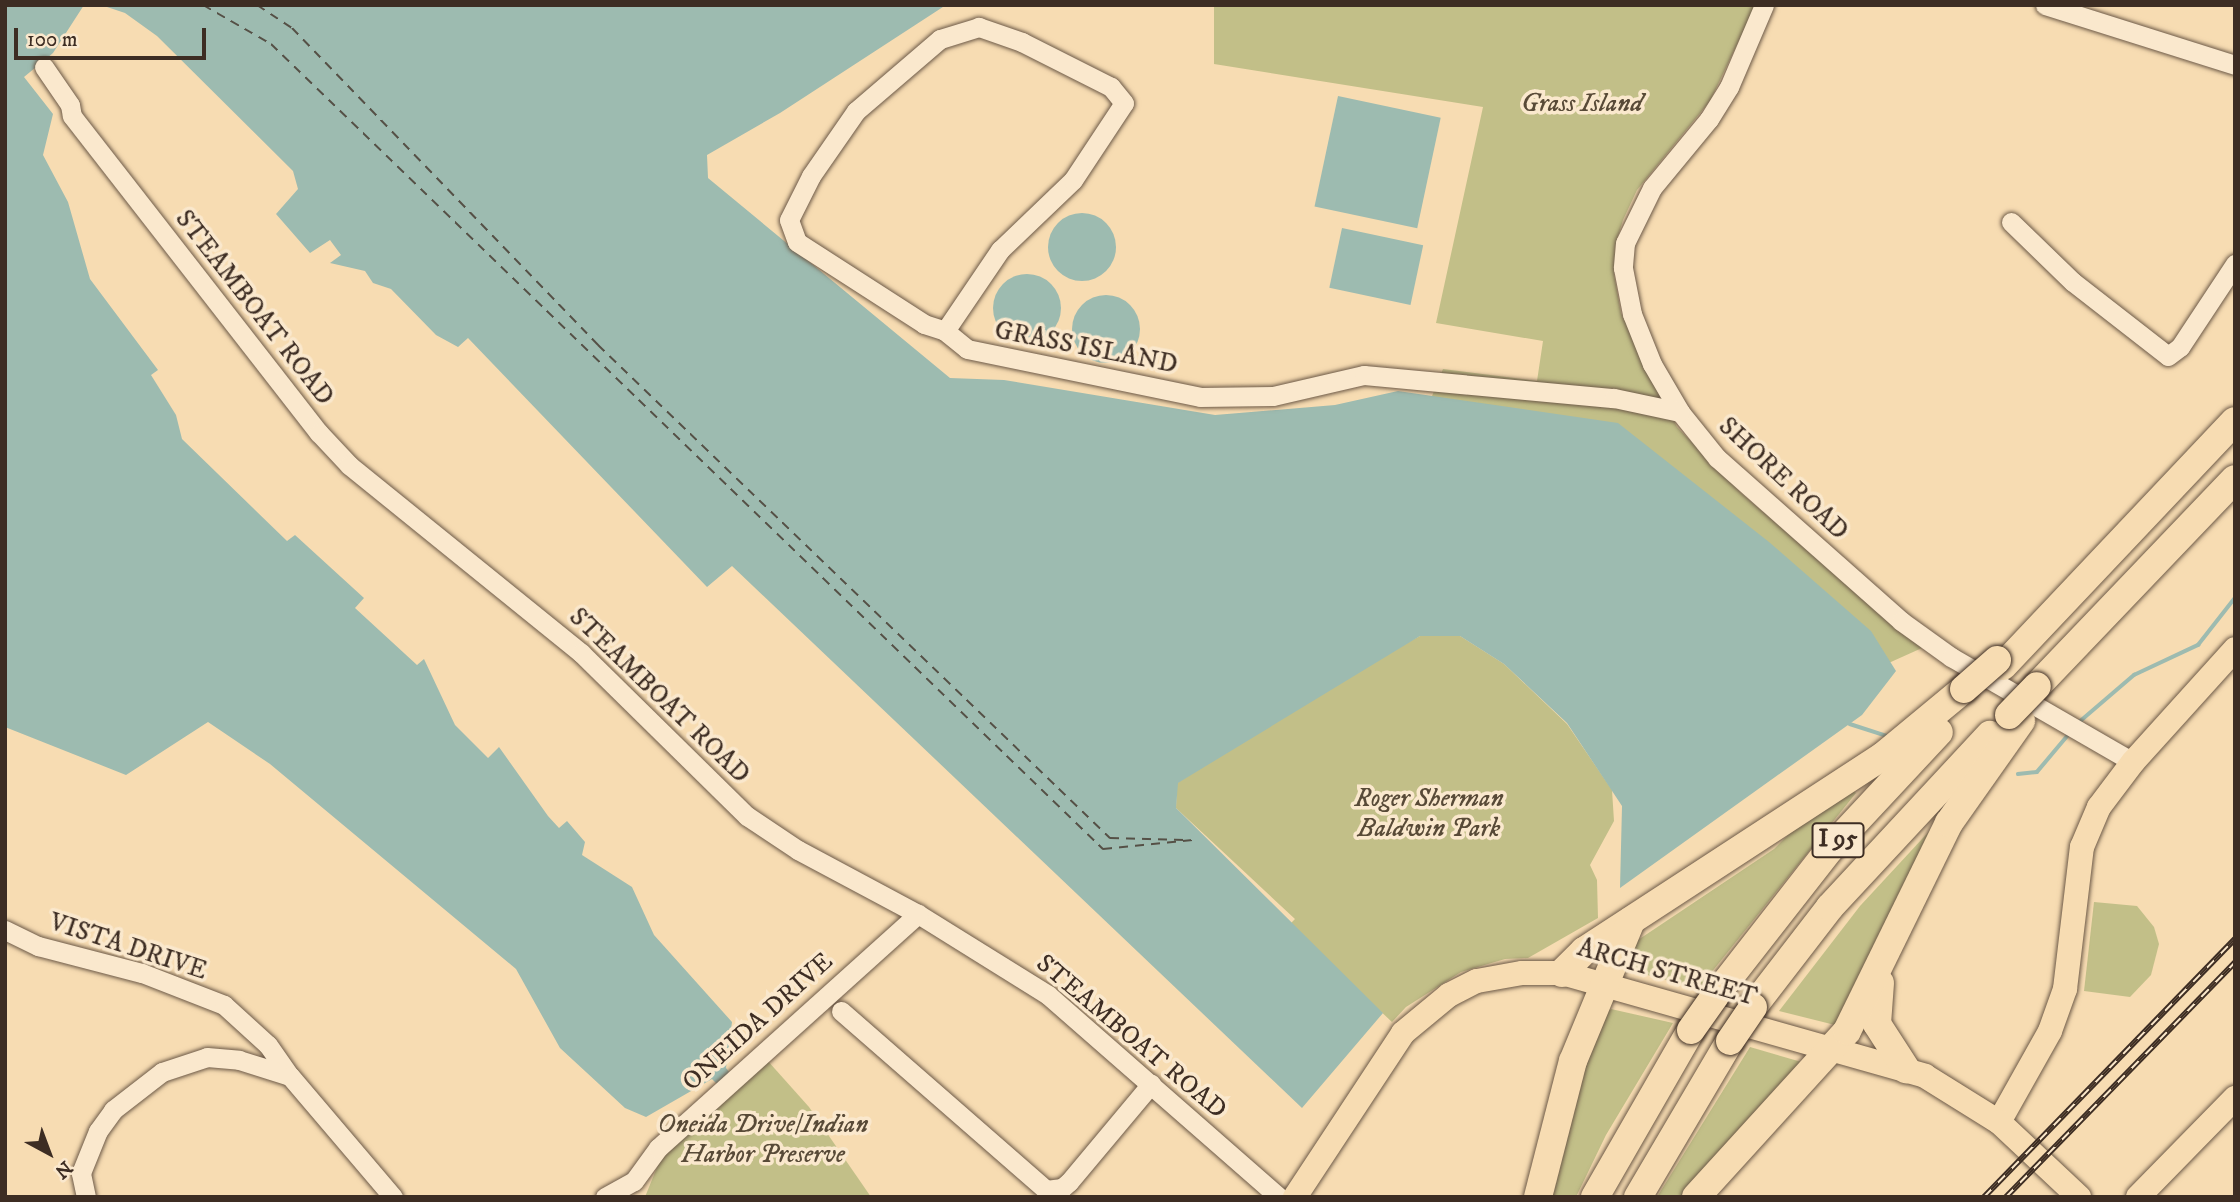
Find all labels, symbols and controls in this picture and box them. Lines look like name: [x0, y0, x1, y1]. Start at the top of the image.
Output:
scale bar: [18, 14, 210, 58]
text: 100 m: [27, 27, 78, 53]
park label: Grass Island: [1521, 88, 1643, 120]
street label: STEAMBOAT ROAD: [168, 204, 340, 412]
street label: GRASS ISLAND: [992, 315, 1180, 381]
street label: SHORE ROAD: [1712, 411, 1854, 547]
street label: STEAMBOAT ROAD: [562, 602, 756, 790]
park label: Roger Sherman Baldwin Park: [1354, 783, 1504, 844]
road number: I 95: [1810, 820, 1866, 860]
street label: VISTA DRIVE: [45, 907, 211, 987]
street label: ARCH STREET: [1574, 932, 1760, 1014]
street label: ONEIDA DRIVE: [676, 946, 840, 1098]
street label: STEAMBOAT ROAD: [1029, 948, 1233, 1126]
park label: Oneida Drive/Indian Harbor Preserve: [658, 1109, 868, 1170]
north arrow: [14, 1118, 84, 1188]
text: N: [50, 1155, 77, 1183]

